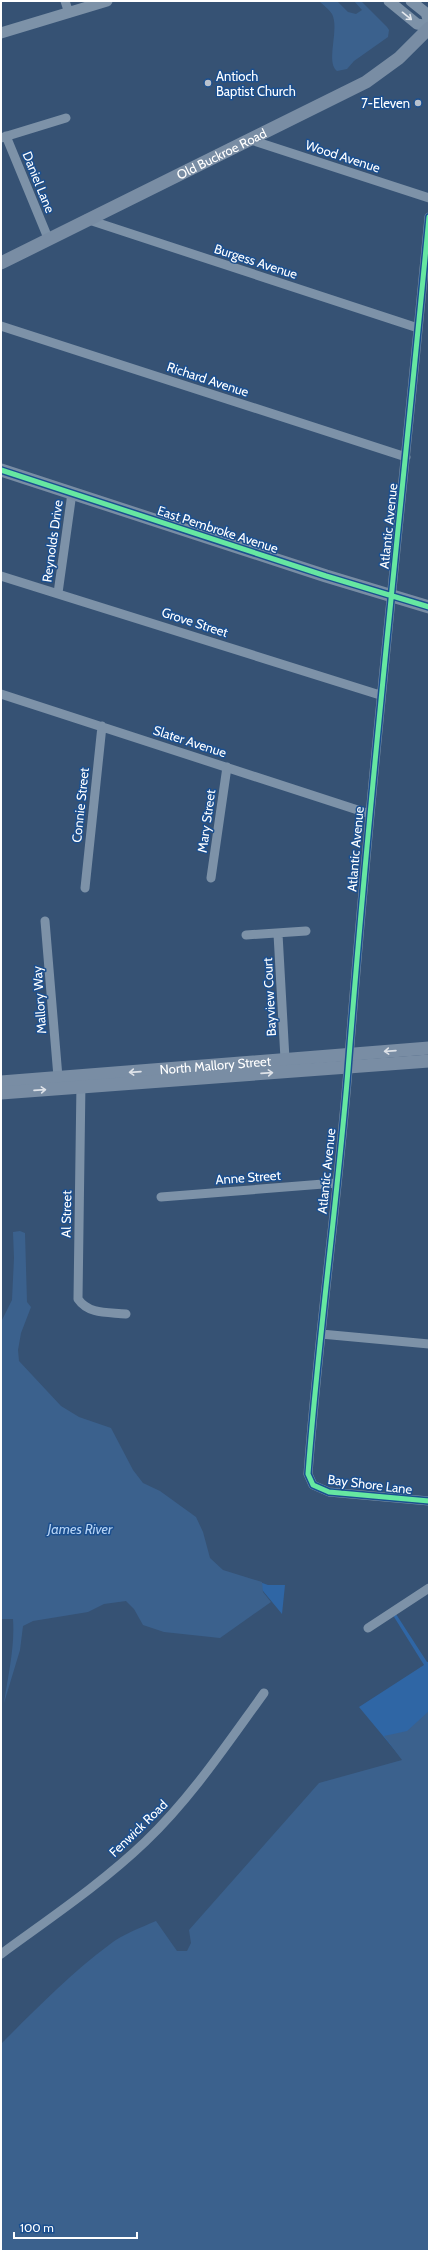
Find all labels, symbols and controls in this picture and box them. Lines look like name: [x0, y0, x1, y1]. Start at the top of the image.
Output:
one-way arrow: [402, 12, 413, 21]
place label: Antioch Baptist Church: [216, 68, 296, 99]
marker: Antioch Baptist Church: [203, 78, 213, 88]
place label: 7-Eleven: [361, 95, 410, 111]
marker: 7-Eleven: [413, 98, 423, 108]
street label: Old Buckroe Road: [174, 125, 269, 183]
street label: Wood Avenue: [304, 136, 383, 176]
street label: Daniel Lane: [19, 149, 59, 215]
street label: Burgess Avenue: [212, 240, 300, 282]
street label: Richard Avenue: [165, 358, 251, 400]
street label: Atlantic Avenue: [376, 482, 400, 569]
street label: Reynolds Drive: [38, 499, 66, 583]
street label: East Pembroke Avenue: [156, 502, 281, 556]
street label: Grove Street: [160, 604, 231, 640]
street label: Slater Avenue: [151, 722, 229, 760]
street label: Connie Street: [68, 766, 92, 843]
street label: Mary Street: [194, 788, 218, 854]
street label: Atlantic Avenue: [343, 805, 367, 892]
street label: Bayview Court: [259, 957, 279, 1037]
street label: Mallory Way: [29, 965, 49, 1034]
one-way arrow: [384, 1048, 397, 1055]
street label: North Mallory Street: [159, 1053, 272, 1077]
one-way arrow: [129, 1068, 142, 1075]
one-way arrow: [260, 1069, 273, 1076]
one-way arrow: [33, 1087, 46, 1094]
street label: Atlantic Avenue: [314, 1127, 338, 1214]
street label: Anne Street: [215, 1167, 282, 1187]
street label: Al Street: [58, 1190, 74, 1238]
street label: Bay Shore Lane: [327, 1471, 414, 1497]
water label: James River: [46, 1520, 113, 1538]
street label: Fenwick Road: [105, 1796, 171, 1860]
scale bar: [14, 2214, 137, 2240]
text: 100 m: [20, 2220, 54, 2235]

